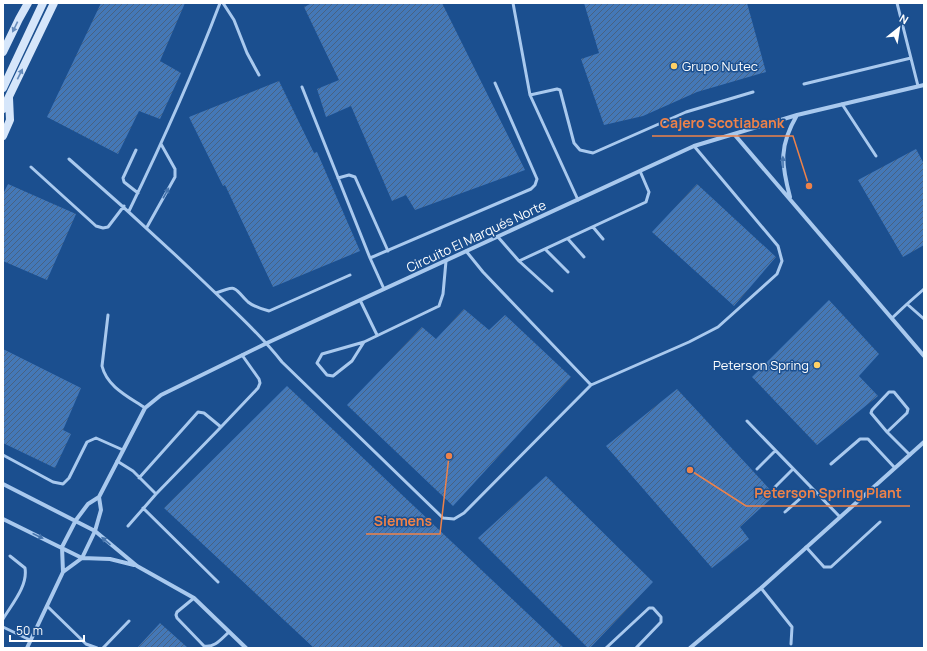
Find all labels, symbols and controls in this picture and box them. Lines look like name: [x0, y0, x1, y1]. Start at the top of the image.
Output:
north arrow: [879, 8, 919, 48]
text: N: [897, 10, 912, 27]
one-way arrow: [12, 21, 18, 33]
place label: Grupo Nutec: [682, 57, 758, 75]
marker: Grupo Nutec: [669, 61, 679, 71]
one-way arrow: [17, 68, 23, 79]
callout: Cajero Scotiabank: [652, 110, 793, 136]
text: Cajero Scotiabank: [660, 113, 785, 132]
one-way arrow: [780, 156, 787, 168]
one-way arrow: [162, 187, 169, 199]
street label: Circuito El Marqués Norte: [403, 196, 549, 276]
place label: Peterson Spring: [713, 356, 809, 374]
marker: Peterson Spring: [812, 360, 822, 370]
callout: Peterson Spring Plant: [746, 480, 910, 506]
text: Peterson Spring Plant: [754, 483, 902, 502]
callout: Siemens: [366, 508, 440, 534]
text: Siemens: [374, 511, 433, 530]
one-way arrow: [32, 533, 44, 539]
one-way arrow: [101, 537, 111, 546]
scale bar: [10, 617, 84, 643]
text: 50 m: [16, 622, 43, 639]

